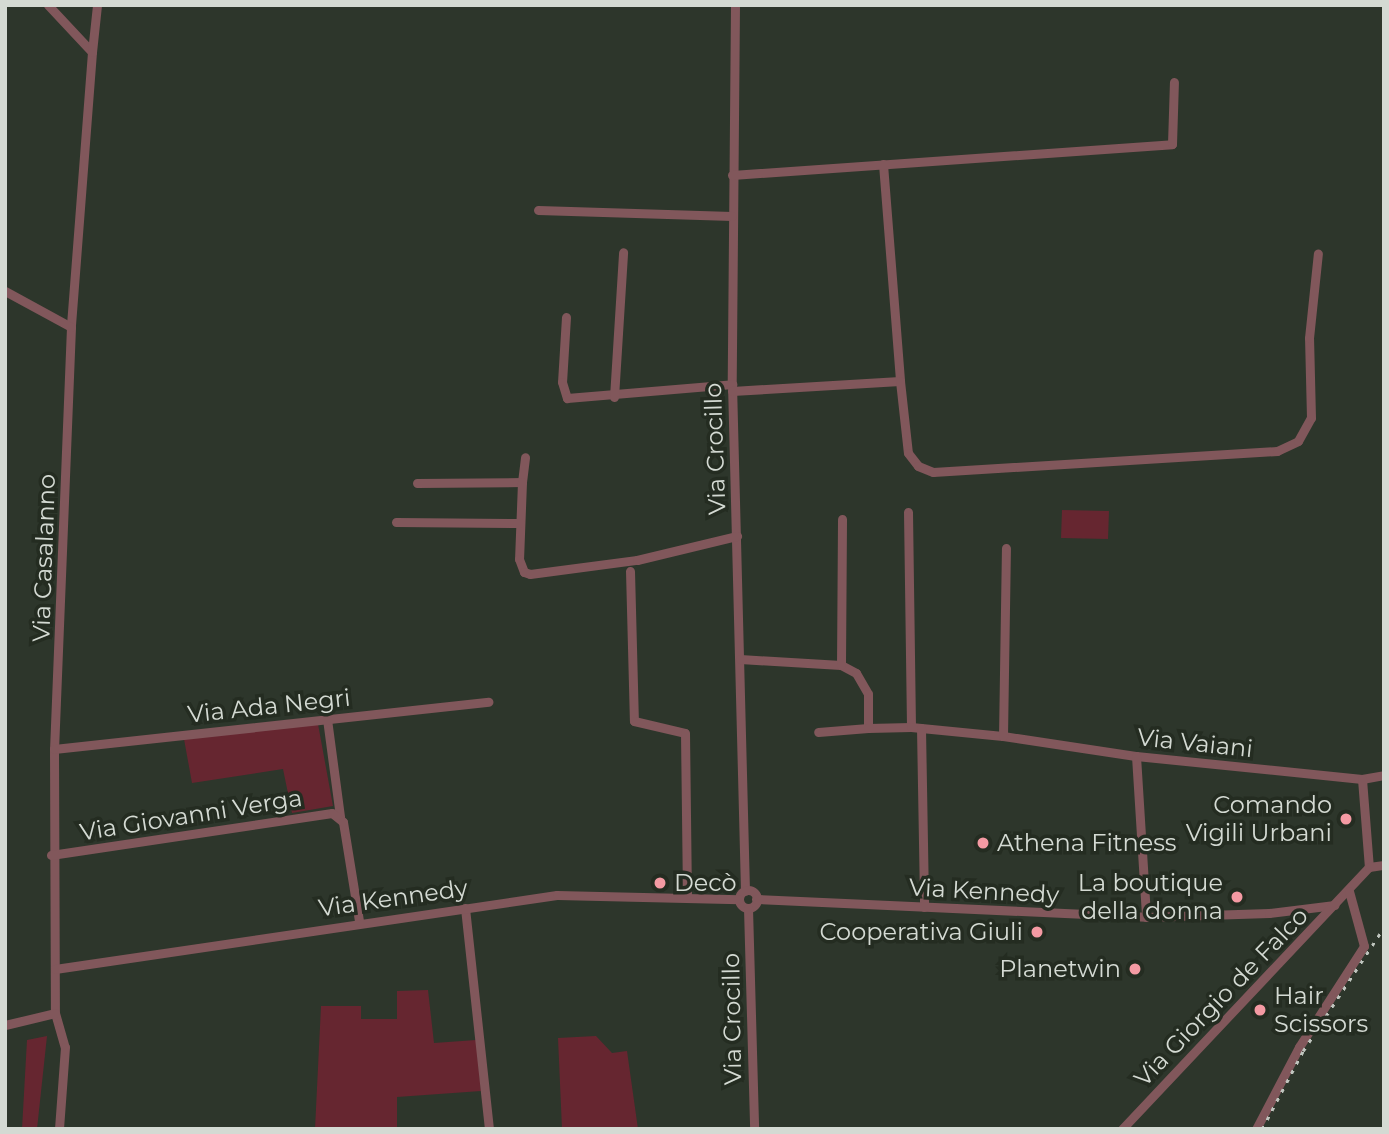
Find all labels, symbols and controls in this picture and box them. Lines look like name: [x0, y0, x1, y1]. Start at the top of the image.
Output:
street label: Via Crocillo: [698, 382, 732, 516]
street label: Via Casalanno: [27, 473, 61, 643]
street label: Via Ada Negri: [186, 683, 352, 729]
street label: Via Vaiani: [1136, 723, 1254, 763]
street label: Via Giovanni Verga: [78, 783, 304, 847]
place label: Comando Vigili Urbani: [1186, 791, 1332, 847]
marker: Comando Vigili Urbani: [1338, 811, 1354, 827]
place label: Athena Fitness: [997, 829, 1177, 857]
marker: Athena Fitness: [975, 835, 991, 851]
place label: Decò: [674, 869, 737, 897]
place label: La boutique della donna: [1078, 869, 1223, 925]
street label: Via Kennedy: [317, 873, 469, 923]
street label: Via Kennedy: [908, 873, 1060, 909]
marker: Decò: [652, 875, 668, 891]
marker: La boutique della donna: [1229, 889, 1245, 905]
street label: Via Giorgio de Falco: [1128, 902, 1314, 1092]
place label: Cooperativa Giuli: [820, 918, 1023, 946]
marker: Cooperativa Giuli: [1029, 924, 1045, 940]
street label: Via Crocillo: [716, 953, 748, 1085]
place label: Planetwin: [999, 955, 1121, 983]
marker: Planetwin: [1127, 961, 1143, 977]
place label: Hair Scissors: [1274, 982, 1368, 1038]
marker: Hair Scissors: [1252, 1002, 1268, 1018]

